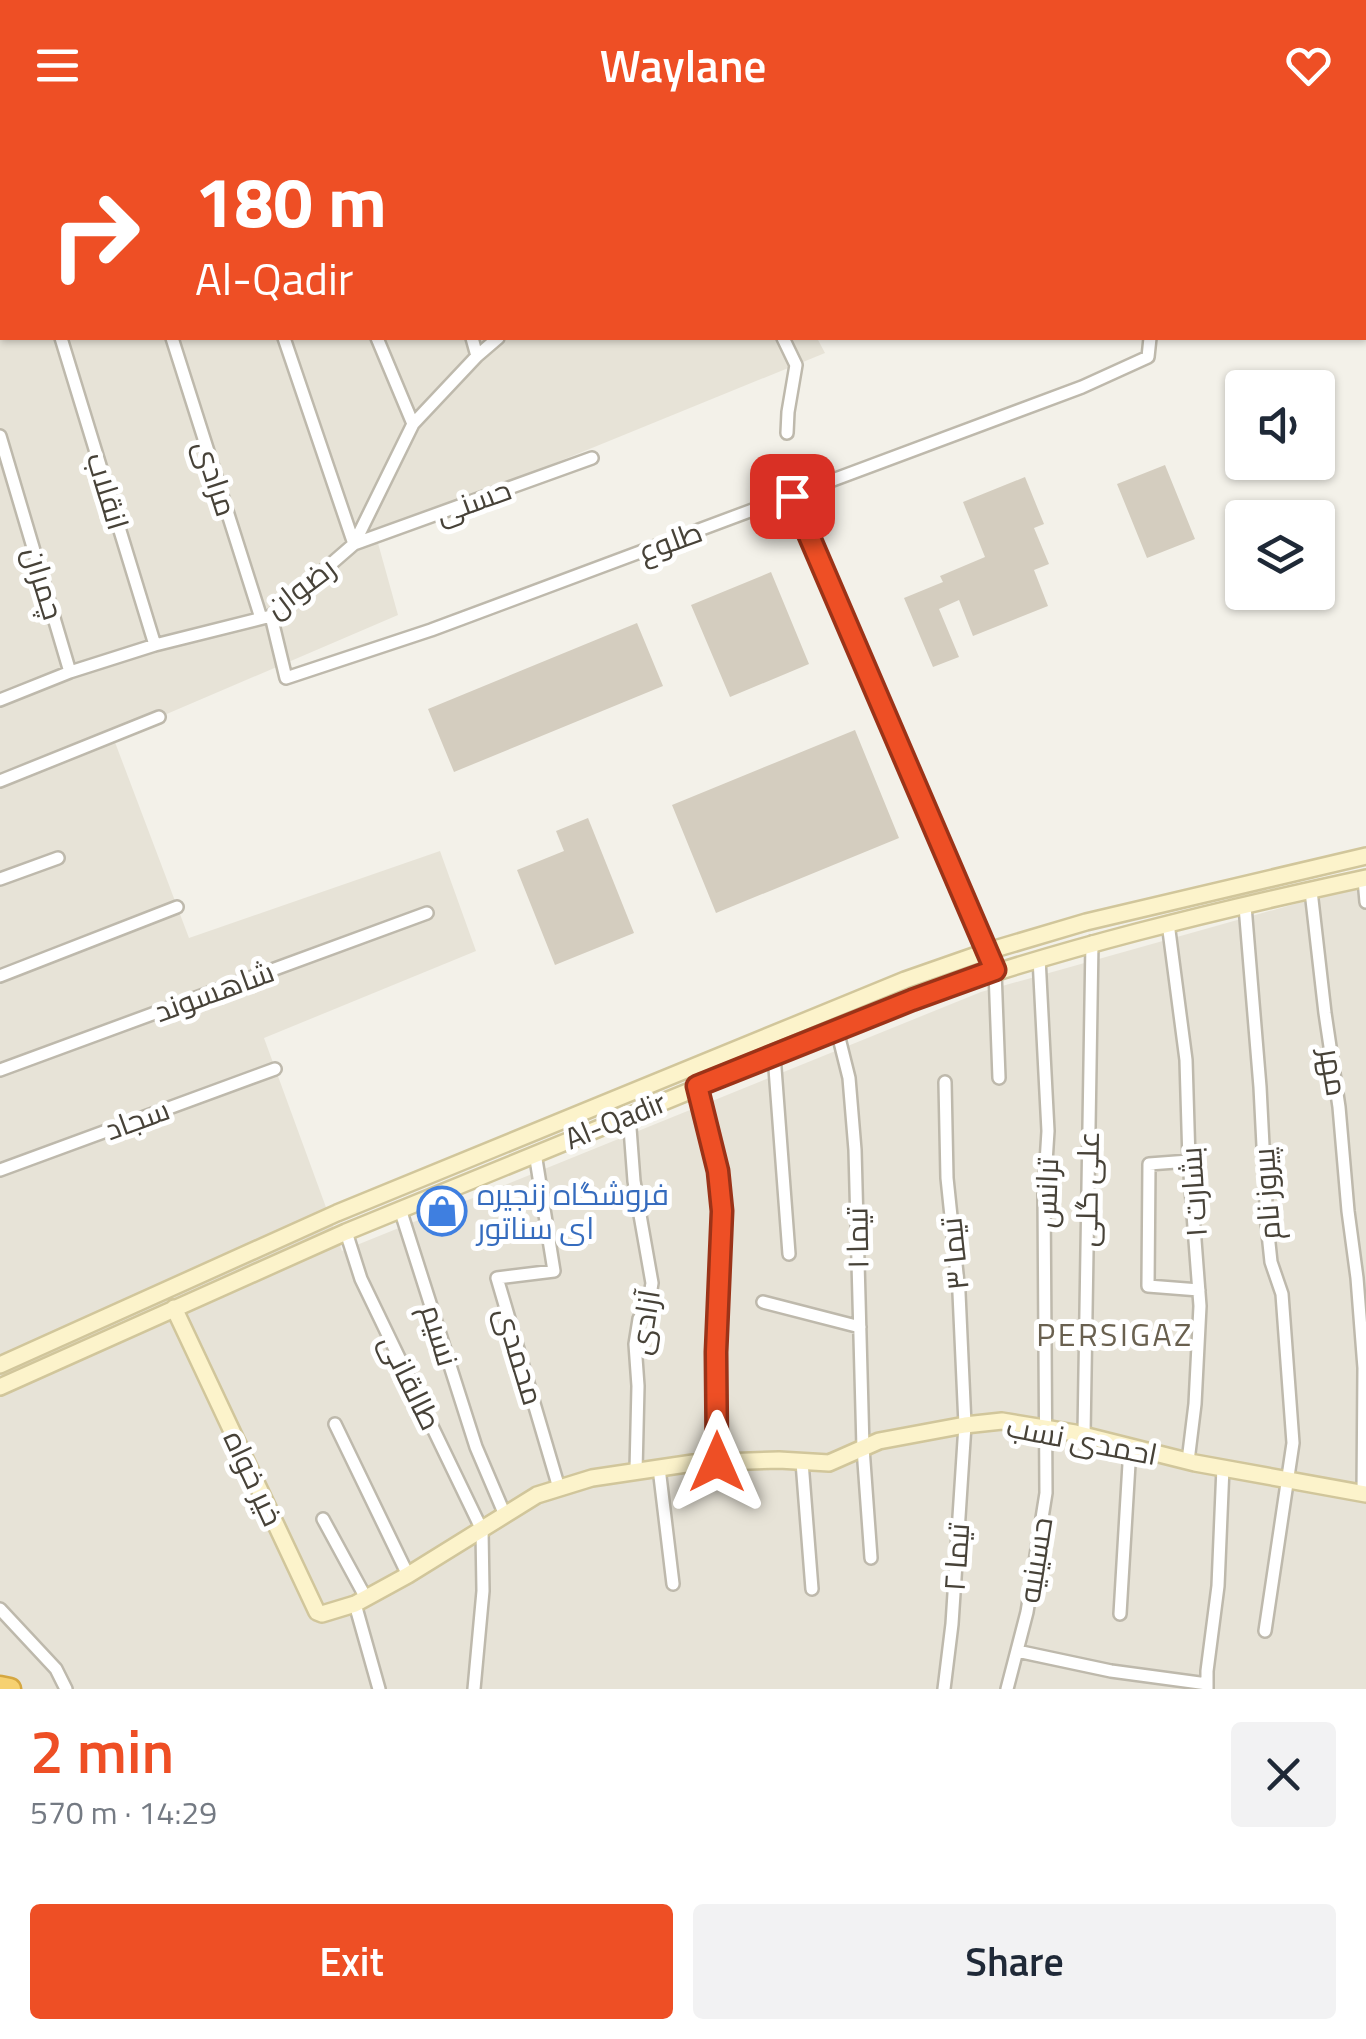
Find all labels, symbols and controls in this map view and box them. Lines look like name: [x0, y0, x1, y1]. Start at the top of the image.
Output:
text: Waylane: [600, 31, 766, 99]
icon: menu: [30, 38, 85, 93]
icon: heart: [1281, 38, 1336, 93]
text: 180 m: [195, 148, 387, 254]
icon: right: [30, 170, 160, 300]
text: Al-Qadir: [195, 244, 353, 312]
map controls: [1225, 370, 1335, 610]
button: sound: [1225, 370, 1335, 480]
street label: مرادی: [182, 434, 250, 522]
street label: انقلاب: [74, 446, 142, 536]
pin: [750, 454, 835, 539]
street label: حسنی: [429, 466, 517, 536]
icon: arrive: [765, 469, 820, 524]
button: layers: [1225, 500, 1335, 610]
street label: طلوع: [631, 508, 709, 574]
street label: چمران: [11, 541, 77, 625]
street label: رضوان: [255, 545, 345, 629]
street label: شاهسوند: [148, 948, 280, 1034]
street label: مهر: [1307, 1043, 1360, 1099]
street label: Al-Qadir: [557, 1079, 673, 1161]
street label: سجاد: [98, 1086, 176, 1152]
street label: علی گلی: [1063, 1131, 1111, 1247]
street label: بشارت ۱: [1167, 1145, 1219, 1239]
street label: پیروز نام: [1240, 1146, 1292, 1242]
street label: ترانس: [1022, 1157, 1070, 1229]
place label: فروشگاه زنجیره ای سناتور: [475, 1171, 669, 1251]
shop icon: فروشگاه زنجیره ای سناتور: [416, 1185, 468, 1237]
street label: تیما ۱: [833, 1207, 881, 1269]
street label: تیما ۳: [927, 1215, 981, 1293]
street label: آزادی: [616, 1286, 672, 1358]
street label: نسیم: [409, 1298, 471, 1372]
street label: محمدی: [483, 1301, 557, 1411]
district label: PERSIGAZ: [1036, 1310, 1194, 1358]
street label: طالقانی: [368, 1326, 454, 1438]
street label: احمدی نسب: [1003, 1403, 1161, 1477]
position arrow: [665, 1410, 769, 1514]
street label: خیر خواه: [212, 1423, 296, 1533]
street label: حسینیه: [1006, 1514, 1064, 1606]
street label: تیما ۲: [931, 1521, 981, 1593]
text: 2 min: [30, 1705, 174, 1796]
button: close: [1231, 1722, 1336, 1827]
text: 570 m · 14:29: [30, 1788, 217, 1836]
button: Exit: [30, 1904, 673, 2019]
button: Share: [693, 1904, 1336, 2019]

